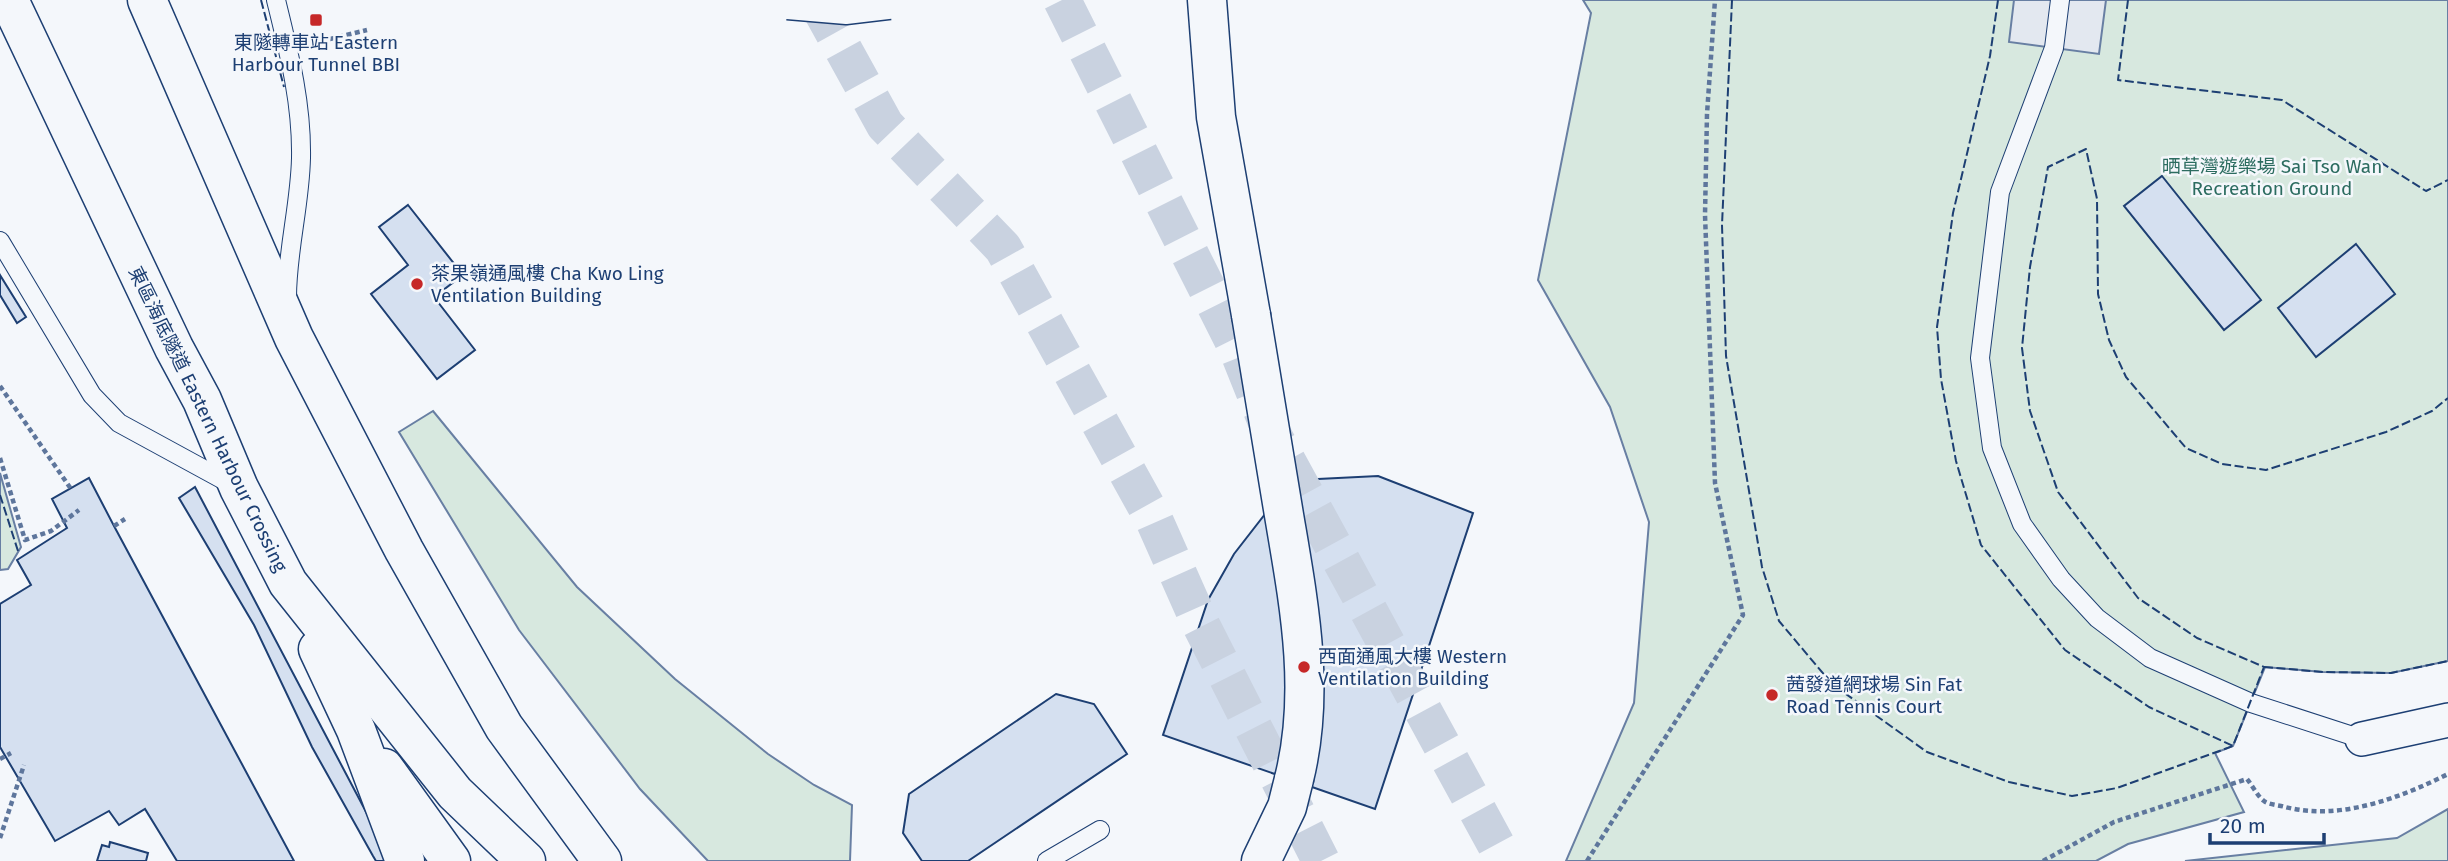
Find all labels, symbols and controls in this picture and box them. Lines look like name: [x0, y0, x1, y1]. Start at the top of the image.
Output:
marker: 東隧轉車站 Eastern Harbour Tunnel BBI: [308, 12, 324, 28]
place label: 東隧轉車站 Eastern Harbour Tunnel BBI: [232, 31, 400, 76]
park label: 晒草灣遊樂場 Sai Tso Wan Recreation Ground: [2162, 155, 2382, 200]
place label: 茶果嶺通風樓 Cha Kwo Ling Ventilation Building: [431, 262, 664, 307]
street label: 東區海底隧道 Eastern Harbour Crossing: [124, 263, 292, 576]
marker: 茶果嶺通風樓 Cha Kwo Ling Ventilation Building: [409, 276, 425, 292]
place label: 西面通風大樓 Western Ventilation Building: [1318, 645, 1507, 690]
marker: 西面通風大樓 Western Ventilation Building: [1296, 659, 1312, 675]
place label: 茜發道網球場 Sin Fat Road Tennis Court: [1786, 673, 1962, 718]
marker: 茜發道網球場 Sin Fat Road Tennis Court: [1764, 687, 1780, 703]
scale bar: [2210, 802, 2324, 846]
text: 20 m: [2220, 813, 2266, 839]

